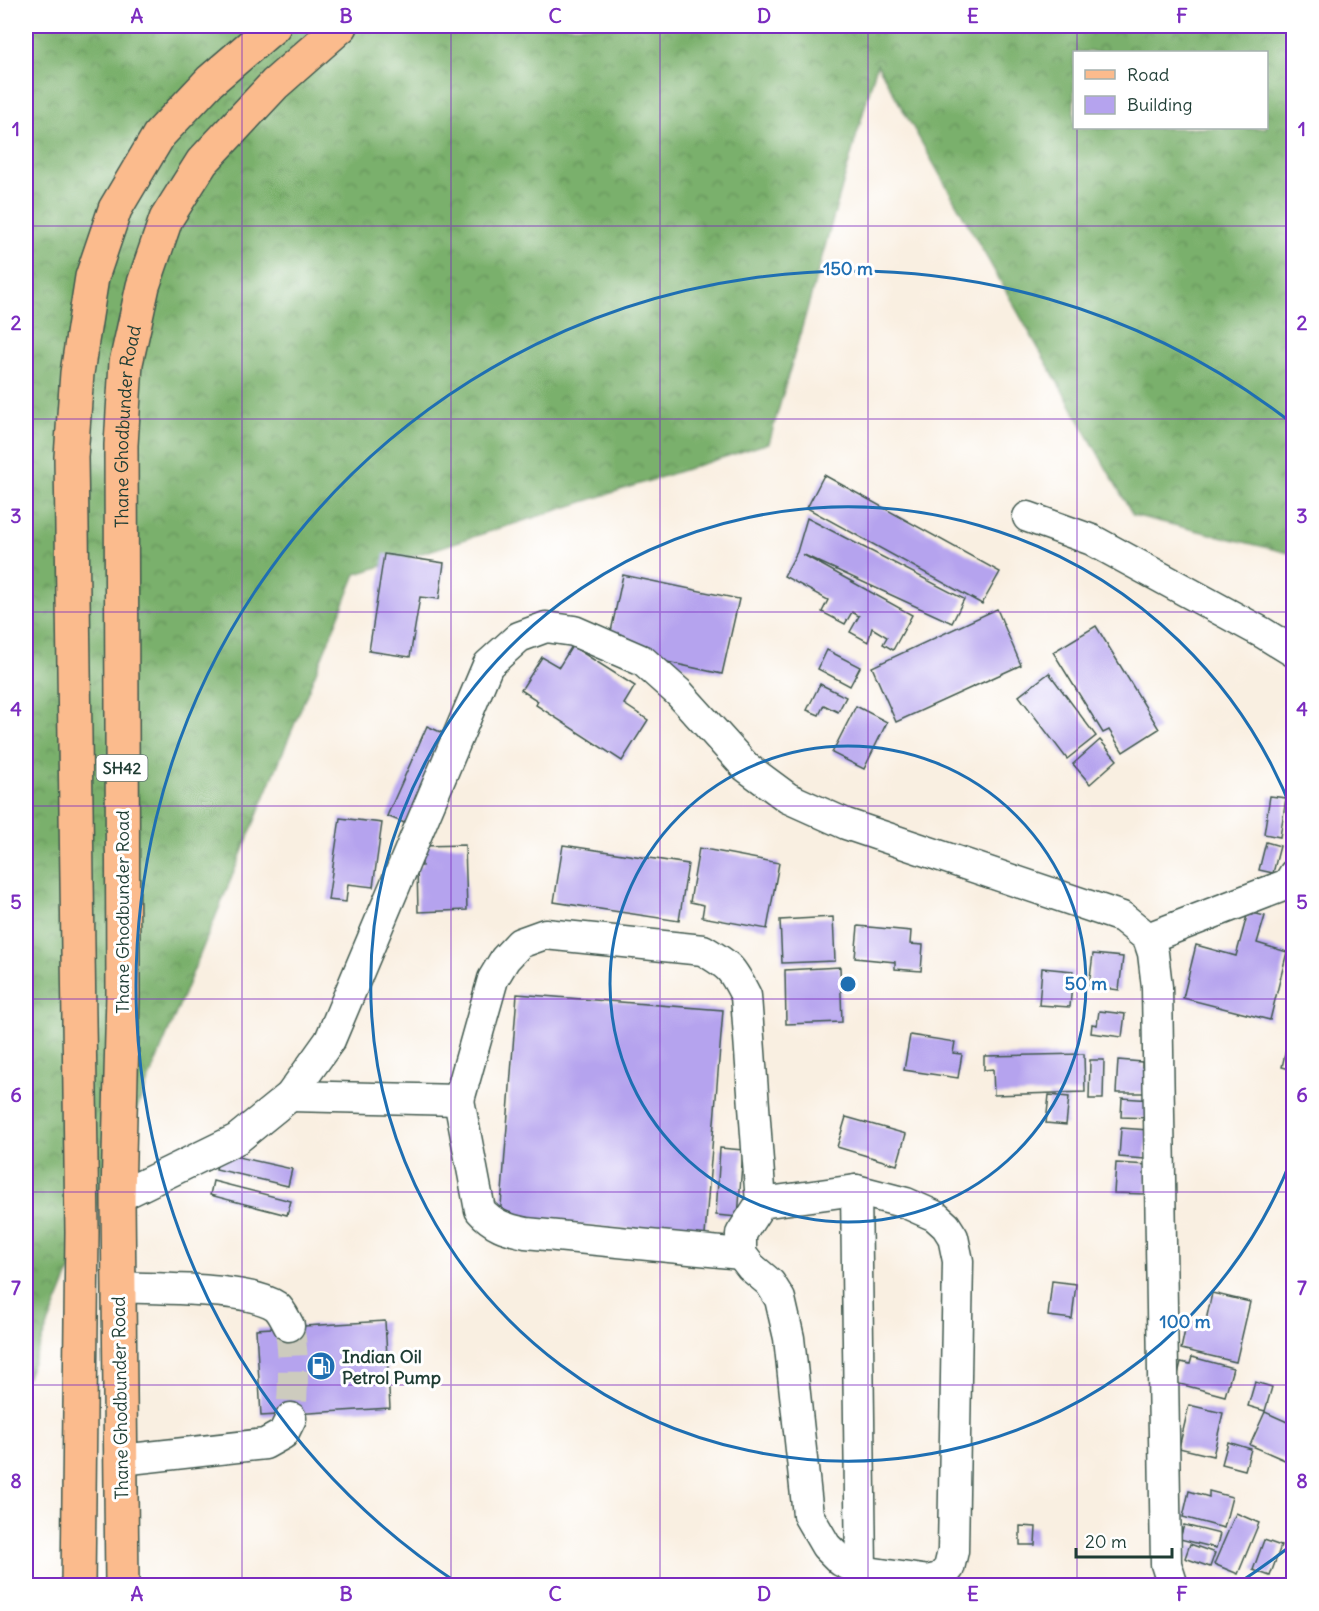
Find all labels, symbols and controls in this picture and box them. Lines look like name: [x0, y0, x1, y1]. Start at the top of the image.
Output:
text: A: [131, 3, 144, 28]
text: B: [339, 3, 353, 28]
text: C: [548, 3, 562, 28]
text: D: [757, 3, 771, 28]
text: E: [967, 3, 979, 28]
text: F: [1176, 3, 1188, 28]
legend: [1073, 51, 1268, 129]
text: Road: [1127, 63, 1170, 86]
text: Building: [1127, 93, 1192, 116]
text: 1: [12, 116, 20, 141]
text: 1: [1298, 116, 1306, 141]
text: 150 m: [823, 257, 873, 280]
text: 2: [11, 310, 22, 335]
text: 2: [1297, 310, 1308, 335]
street label: Thane Ghodbunder Road: [109, 322, 146, 528]
text: 3: [10, 503, 22, 528]
text: 3: [1296, 503, 1308, 528]
text: 4: [10, 696, 22, 721]
text: 4: [1296, 696, 1308, 721]
road number: SH42: [96, 755, 148, 781]
street label: Thane Ghodbunder Road: [111, 810, 134, 1014]
text: 5: [10, 889, 22, 914]
text: 5: [1296, 889, 1308, 914]
text: 50 m: [1065, 972, 1107, 995]
centre of rings: [838, 974, 858, 994]
text: 6: [10, 1082, 22, 1107]
text: 6: [1296, 1082, 1308, 1107]
text: 7: [11, 1275, 21, 1300]
text: 7: [1297, 1275, 1307, 1300]
street label: Thane Ghodbunder Road: [107, 1296, 133, 1500]
text: 100 m: [1160, 1310, 1211, 1333]
place label: Indian Oil Petrol Pump: [342, 1345, 441, 1389]
fuel station icon: Indian Oil Petrol Pump: [305, 1350, 337, 1382]
text: 8: [10, 1468, 22, 1493]
text: 8: [1296, 1468, 1308, 1493]
scale bar: [1076, 1521, 1172, 1559]
text: 20 m: [1085, 1530, 1127, 1553]
text: A: [131, 1581, 144, 1606]
text: B: [339, 1581, 353, 1606]
text: C: [548, 1581, 562, 1606]
text: D: [757, 1581, 771, 1606]
text: E: [967, 1581, 979, 1606]
text: F: [1176, 1581, 1188, 1606]

